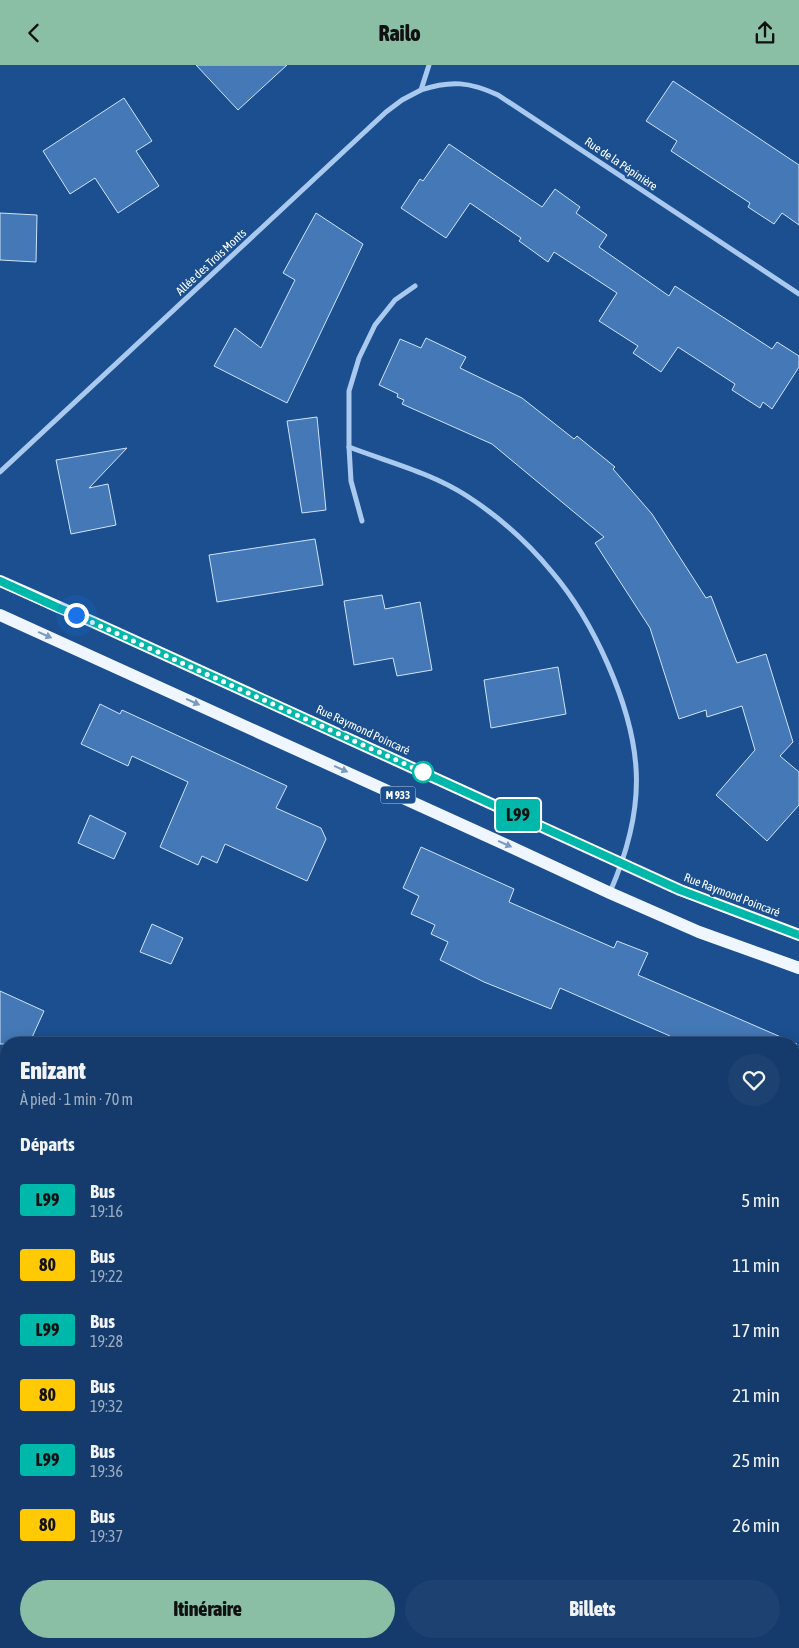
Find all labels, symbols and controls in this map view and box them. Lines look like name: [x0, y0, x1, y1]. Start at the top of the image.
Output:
icon: back: [20, 19, 48, 47]
icon: share: [751, 19, 779, 47]
text: Railo: [378, 20, 421, 46]
street label: Rue de la Pépinière: [582, 135, 660, 193]
street label: Allée des Trois Monts: [173, 226, 249, 298]
your location: [64, 603, 89, 628]
one-way arrow: [38, 632, 52, 640]
one-way arrow: [186, 698, 200, 706]
street label: Rue Raymond Poincaré: [314, 702, 412, 758]
unlabelled marker: [412, 761, 434, 783]
one-way arrow: [334, 766, 348, 774]
road number: M 933: [380, 787, 416, 803]
line badge: L99: [489, 799, 547, 831]
text: L99: [506, 804, 530, 825]
one-way arrow: [497, 839, 512, 848]
street label: Rue Raymond Poincaré: [682, 870, 782, 920]
button: heart: [728, 1054, 780, 1106]
text: Enizant: [20, 1057, 86, 1084]
text: À pied · 1 min · 70 m: [20, 1090, 133, 1108]
text: Départs: [20, 1133, 75, 1155]
text: Bus: [90, 1180, 115, 1202]
text: L99: [36, 1189, 59, 1210]
text: 5 min: [741, 1189, 780, 1211]
text: 19:16: [90, 1202, 123, 1220]
text: Bus: [90, 1245, 115, 1267]
text: 80: [39, 1254, 56, 1275]
text: 11 min: [732, 1254, 780, 1276]
text: 19:22: [90, 1267, 123, 1285]
text: Bus: [90, 1310, 115, 1332]
text: L99: [36, 1319, 59, 1340]
text: 17 min: [732, 1319, 780, 1341]
text: 19:28: [90, 1332, 123, 1350]
text: Bus: [90, 1375, 115, 1397]
text: 80: [39, 1384, 56, 1405]
text: 21 min: [732, 1384, 780, 1406]
text: 19:32: [90, 1397, 123, 1415]
text: Bus: [90, 1440, 115, 1462]
text: L99: [36, 1449, 59, 1470]
text: 25 min: [732, 1449, 780, 1471]
text: 19:36: [90, 1462, 123, 1480]
text: Bus: [90, 1505, 115, 1527]
text: 80: [39, 1514, 56, 1535]
text: 26 min: [732, 1514, 780, 1536]
text: 19:37: [90, 1527, 123, 1545]
button: Itinéraire: [20, 1580, 395, 1638]
button: Billets: [405, 1580, 780, 1638]

